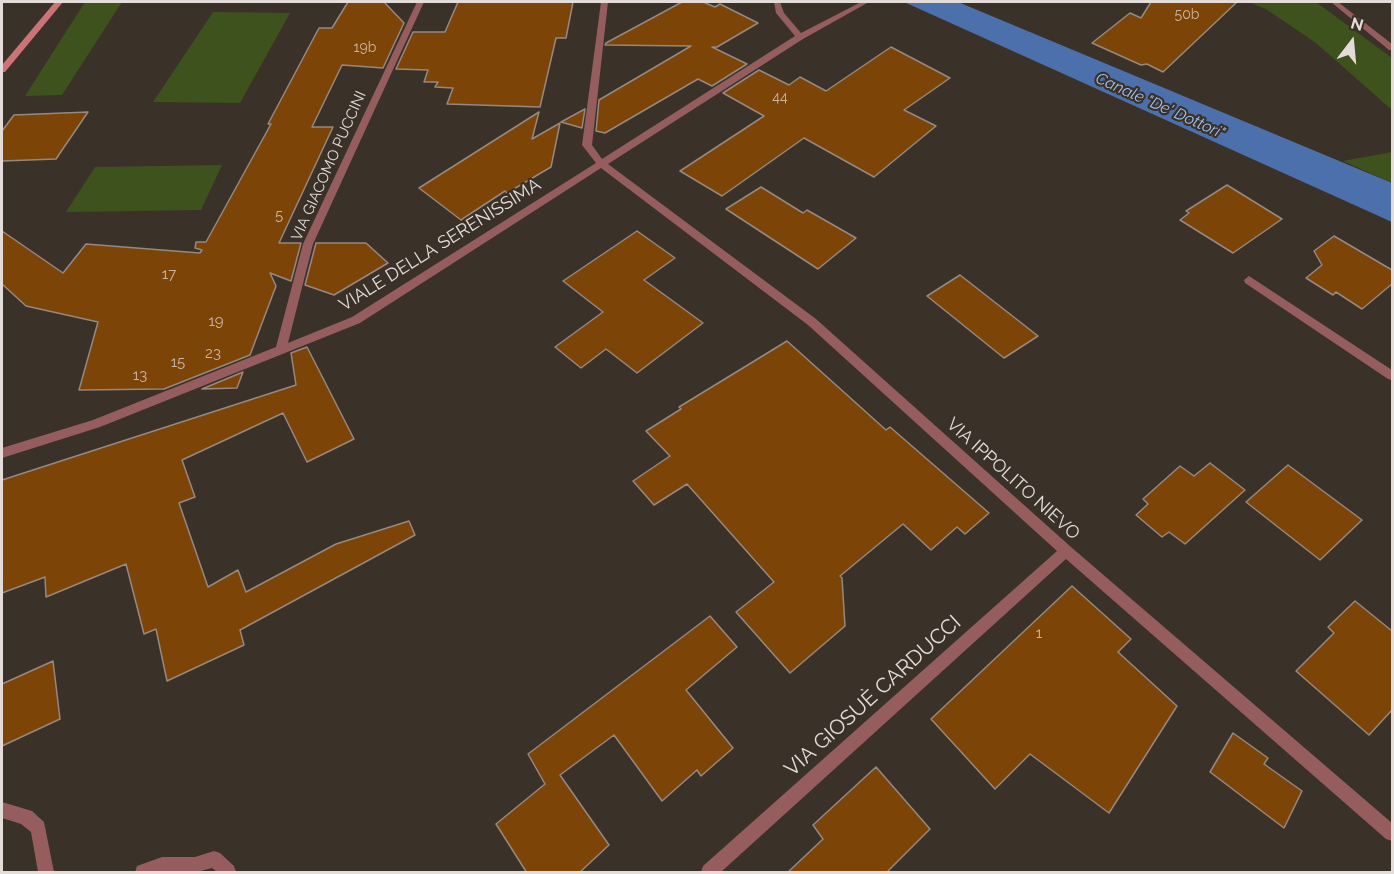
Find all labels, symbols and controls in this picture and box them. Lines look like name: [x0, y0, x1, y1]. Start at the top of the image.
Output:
house number: 50b: [1175, 7, 1199, 23]
north arrow: [1322, 12, 1382, 72]
text: N: [1349, 13, 1366, 35]
house number: 19b: [354, 40, 376, 56]
water label: Canale "De' Dottori": [1093, 69, 1227, 143]
street label: VIA GIACOMO PUCCINI: [288, 88, 370, 244]
house number: 44: [772, 90, 788, 106]
street label: VIALE DELLA SERENISSIMA: [335, 174, 545, 316]
house number: 5: [275, 206, 283, 224]
house number: 17: [162, 265, 176, 283]
house number: 19: [208, 312, 224, 330]
house number: 23: [205, 344, 221, 362]
house number: 15: [171, 353, 185, 371]
house number: 13: [133, 366, 147, 384]
street label: VIA IPPOLITO NIEVO: [942, 413, 1084, 545]
street label: VIA GIOSUÈ CARDUCCI: [780, 610, 966, 782]
house number: 1: [1036, 624, 1042, 642]

